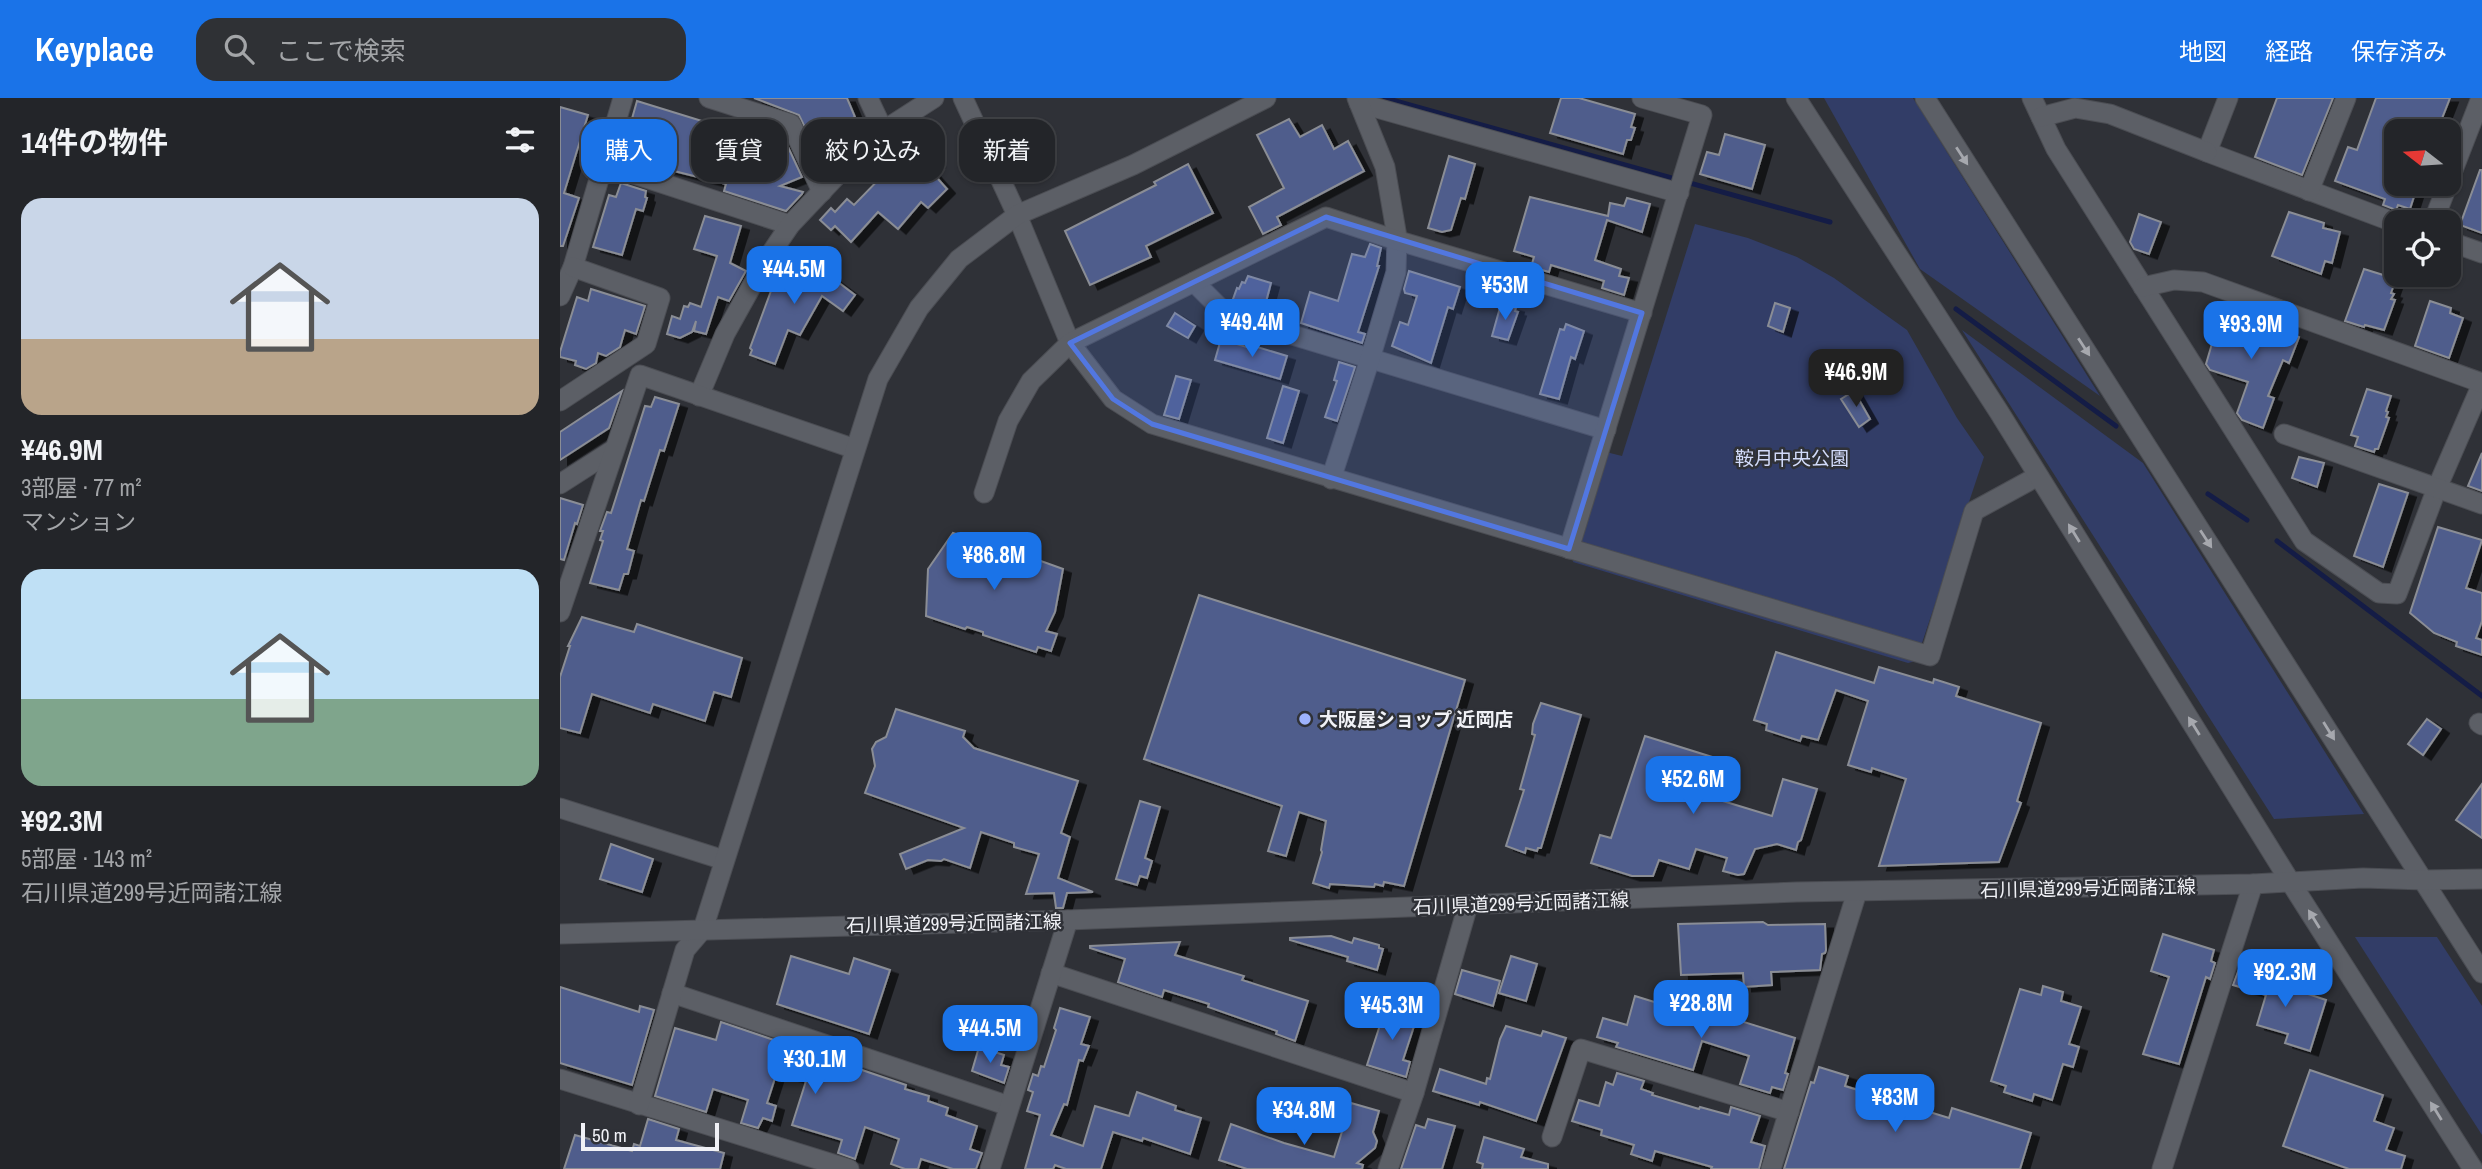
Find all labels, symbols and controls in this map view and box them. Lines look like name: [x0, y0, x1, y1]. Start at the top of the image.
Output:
search box: [196, 18, 686, 81]
text: Keyplace: [35, 27, 154, 71]
icon: search: [220, 30, 258, 68]
text: ここで検索: [276, 33, 406, 68]
text: 地図: [2179, 35, 2227, 67]
text: 経路: [2265, 35, 2313, 67]
text: 保存済み: [2351, 35, 2447, 67]
chip: 購入: [581, 119, 677, 182]
chip: 賃貸: [691, 119, 787, 182]
chip: 絞り込み: [801, 119, 945, 182]
chip: 新着: [959, 119, 1055, 182]
north arrow: [2384, 119, 2460, 196]
map controls: [2384, 119, 2461, 287]
icon: filters: [501, 121, 539, 159]
text: 14件の物件: [21, 122, 168, 162]
one-way arrow: [1955, 146, 1968, 165]
button: locate: [2384, 210, 2461, 287]
icon: home: [217, 244, 343, 370]
pin: ¥44.5M: [737, 246, 851, 306]
text: ¥44.5M: [763, 253, 825, 284]
pin: ¥53M: [1464, 262, 1546, 322]
text: ¥53M: [1481, 269, 1529, 300]
pin: ¥49.4M: [1195, 300, 1309, 359]
pin: ¥93.9M: [2194, 302, 2308, 361]
text: ¥49.4M: [1221, 306, 1283, 337]
text: ¥93.9M: [2220, 308, 2282, 339]
one-way arrow: [2077, 338, 2090, 357]
pin: ¥46.9M: [1799, 350, 1913, 409]
text: ¥46.9M: [1825, 356, 1887, 387]
text: ¥46.9M: [21, 429, 103, 469]
park label: 鞍月中央公園: [1735, 445, 1849, 471]
text: 3部屋 · 77 m²: [21, 472, 141, 503]
text: マンション: [21, 506, 136, 537]
one-way arrow: [2067, 523, 2080, 543]
one-way arrow: [2200, 529, 2213, 549]
pin: ¥86.8M: [937, 532, 1051, 592]
text: ¥86.8M: [963, 539, 1025, 570]
icon: home: [217, 615, 343, 741]
place label: 大阪屋ショップ 近岡店: [1319, 706, 1513, 732]
marker: 大阪屋ショップ 近岡店: [1297, 711, 1313, 727]
one-way arrow: [2187, 717, 2200, 736]
one-way arrow: [2322, 721, 2335, 741]
pin: ¥52.6M: [1636, 756, 1750, 816]
text: ¥52.6M: [1662, 763, 1724, 794]
text: ¥92.3M: [21, 800, 103, 840]
text: 5部屋 · 143 m²: [21, 843, 152, 874]
street label: 石川県道299号近岡諸江線: [1980, 873, 2196, 903]
text: 石川県道299号近岡諸江線: [21, 877, 282, 908]
street label: 石川県道299号近岡諸江線: [1413, 886, 1629, 920]
street label: 石川県道299号近岡諸江線: [846, 908, 1062, 938]
one-way arrow: [2308, 910, 2321, 929]
pin: ¥92.3M: [2228, 950, 2342, 1009]
text: ¥92.3M: [2254, 956, 2316, 987]
pin: ¥28.8M: [1644, 981, 1758, 1040]
pin: ¥45.3M: [1335, 982, 1449, 1042]
text: ¥28.8M: [1670, 987, 1732, 1018]
text: ¥45.3M: [1361, 989, 1423, 1020]
pin: ¥44.5M: [933, 1006, 1047, 1065]
text: ¥44.5M: [959, 1012, 1021, 1043]
pin: ¥30.1M: [758, 1037, 872, 1096]
text: ¥30.1M: [784, 1043, 846, 1074]
pin: ¥83M: [1854, 1074, 1936, 1134]
text: ¥83M: [1871, 1081, 1919, 1112]
pin: ¥34.8M: [1247, 1088, 1361, 1147]
text: ¥34.8M: [1273, 1094, 1335, 1125]
one-way arrow: [2430, 1102, 2443, 1121]
scale bar: [581, 1120, 719, 1152]
text: 50 m: [592, 1122, 627, 1148]

